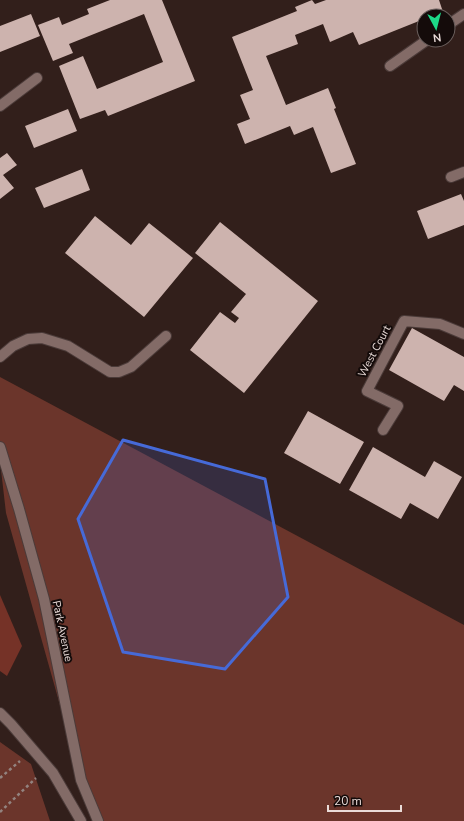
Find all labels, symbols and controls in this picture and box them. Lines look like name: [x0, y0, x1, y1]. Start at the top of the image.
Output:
north arrow: [416, 8, 456, 48]
text: N: [432, 29, 442, 45]
street label: West Court: [355, 323, 394, 380]
street label: Park Avenue: [49, 599, 76, 663]
scale bar: [328, 787, 401, 813]
text: 20 m: [334, 793, 362, 809]

